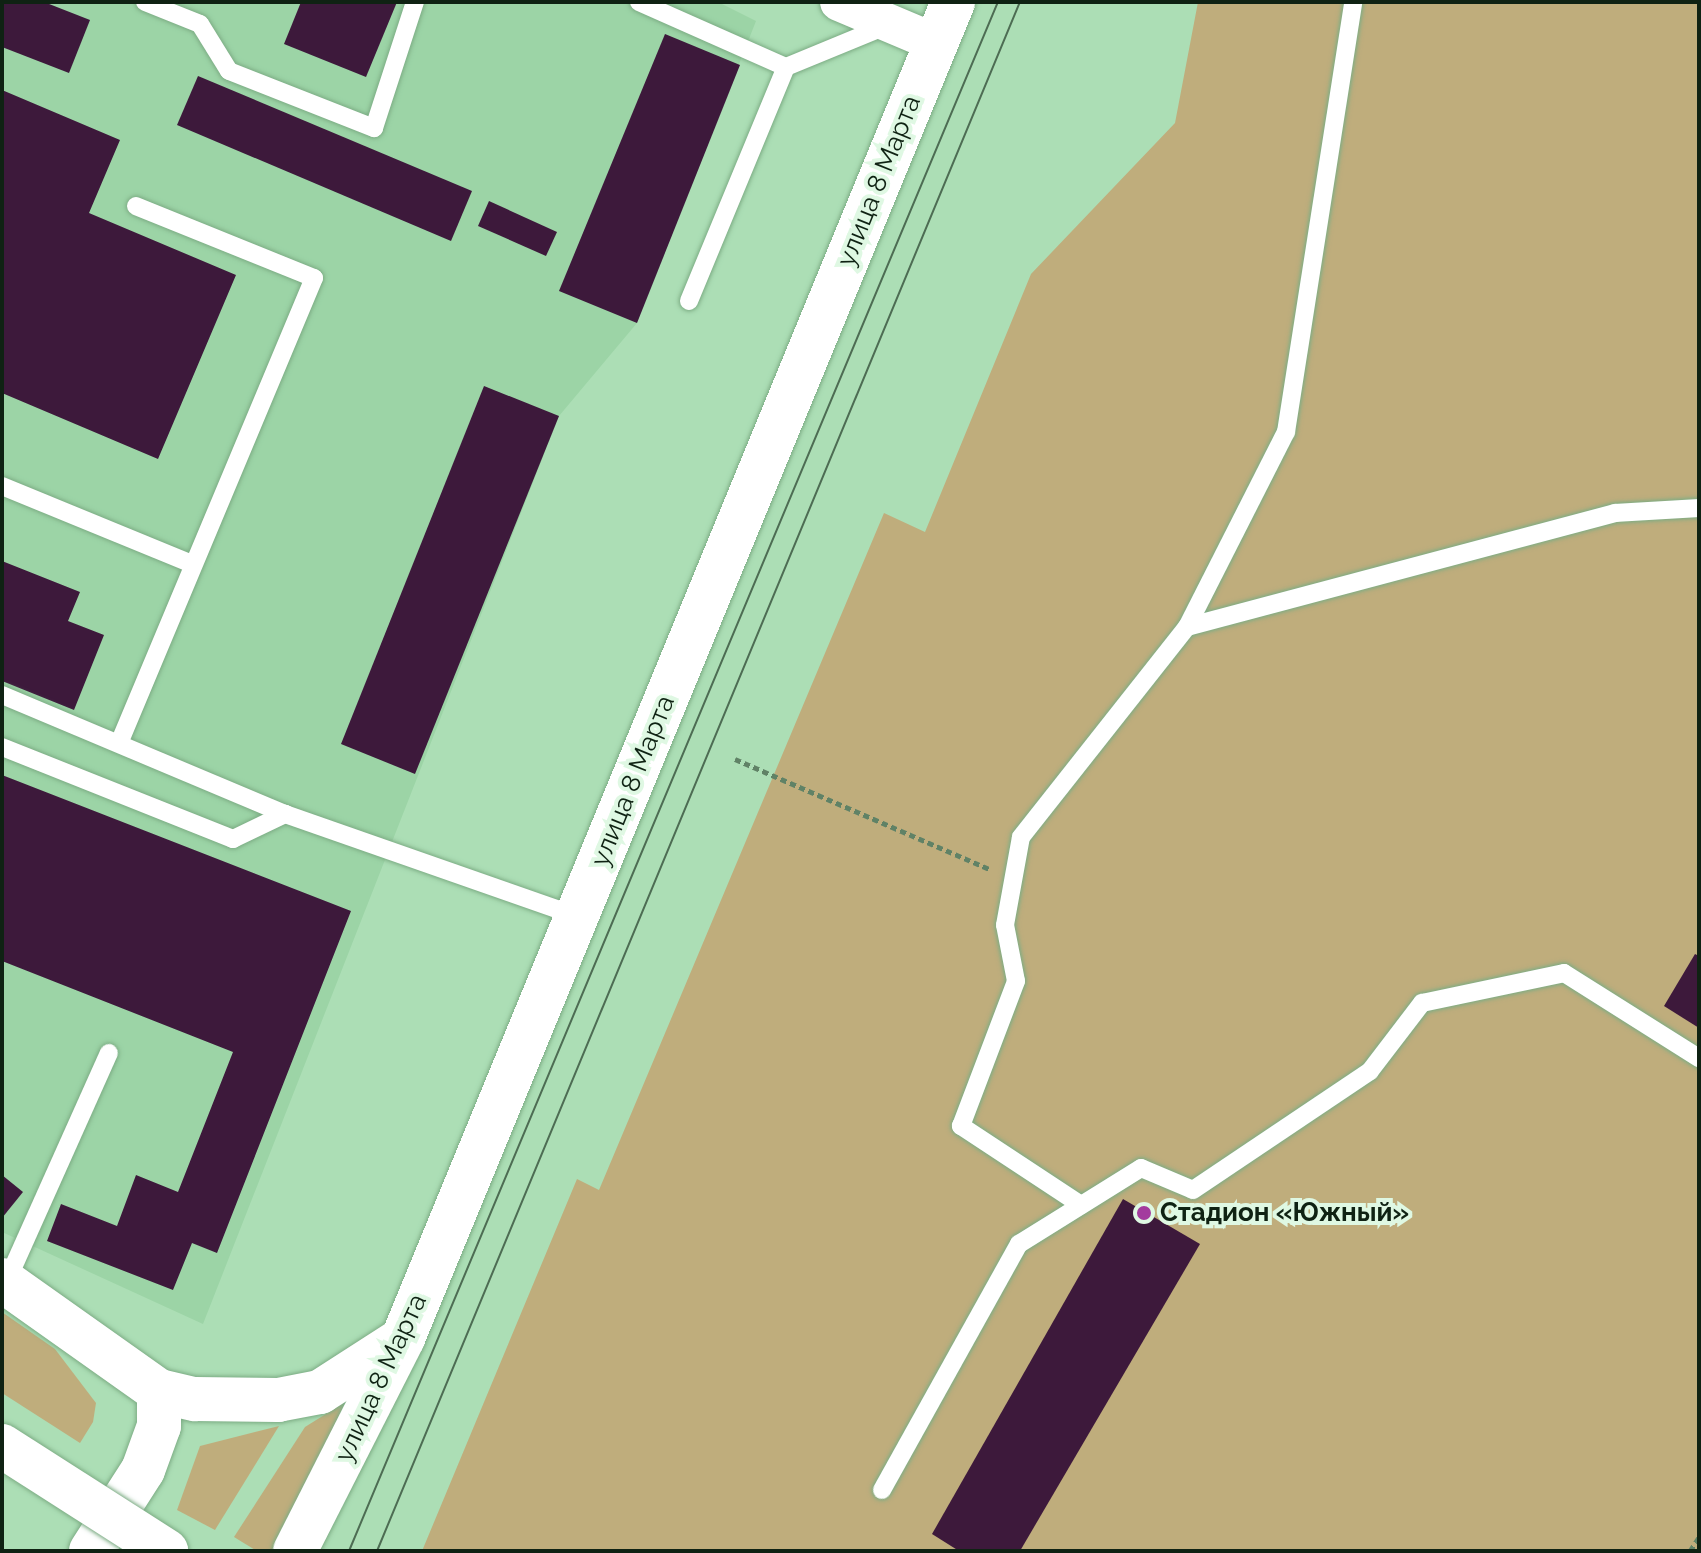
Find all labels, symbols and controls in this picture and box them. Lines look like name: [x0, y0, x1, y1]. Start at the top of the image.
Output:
street label: улица 8 Марта: [831, 91, 927, 271]
street label: улица 8 Марта: [585, 691, 681, 871]
place label: Стадион «Южный»: [1160, 1197, 1409, 1229]
marker: Стадион «Южный»: [1135, 1204, 1153, 1222]
street label: улица 8 Марта: [328, 1289, 434, 1467]

